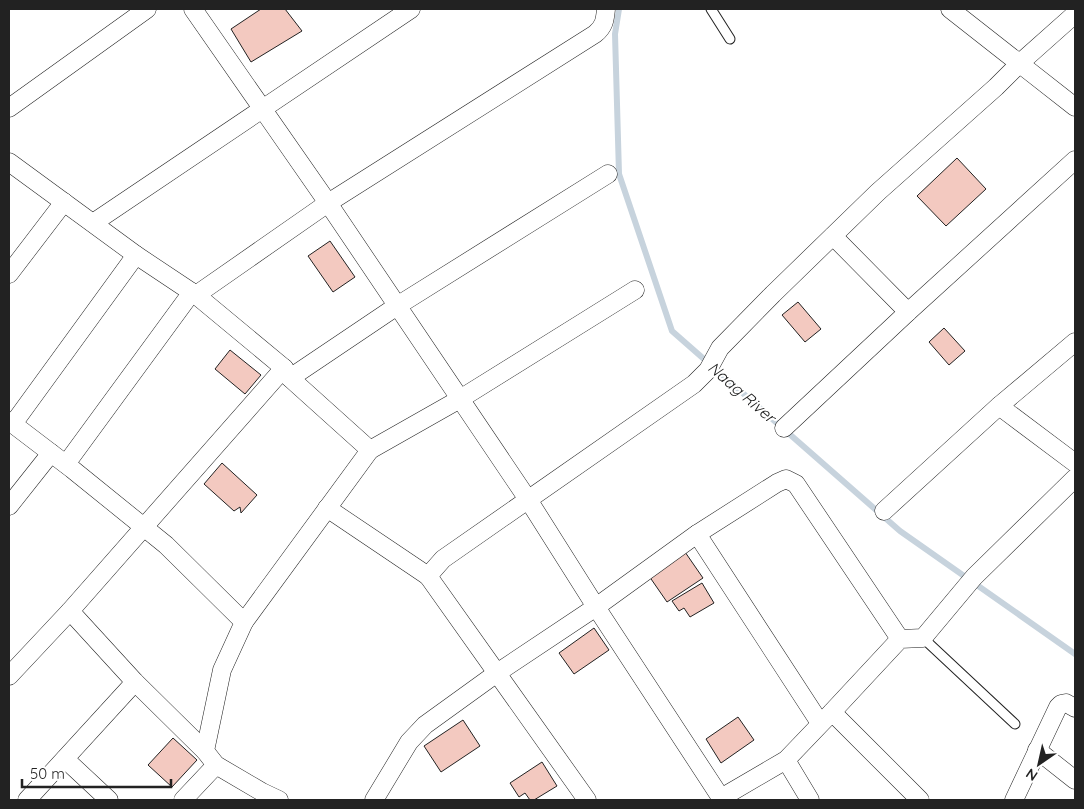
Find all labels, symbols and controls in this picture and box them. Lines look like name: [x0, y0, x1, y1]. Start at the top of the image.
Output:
water label: Naag River: [704, 357, 781, 428]
north arrow: [1014, 739, 1064, 789]
scale bar: [22, 756, 171, 788]
text: 50 m: [30, 764, 65, 783]
text: N: [1022, 764, 1041, 785]

